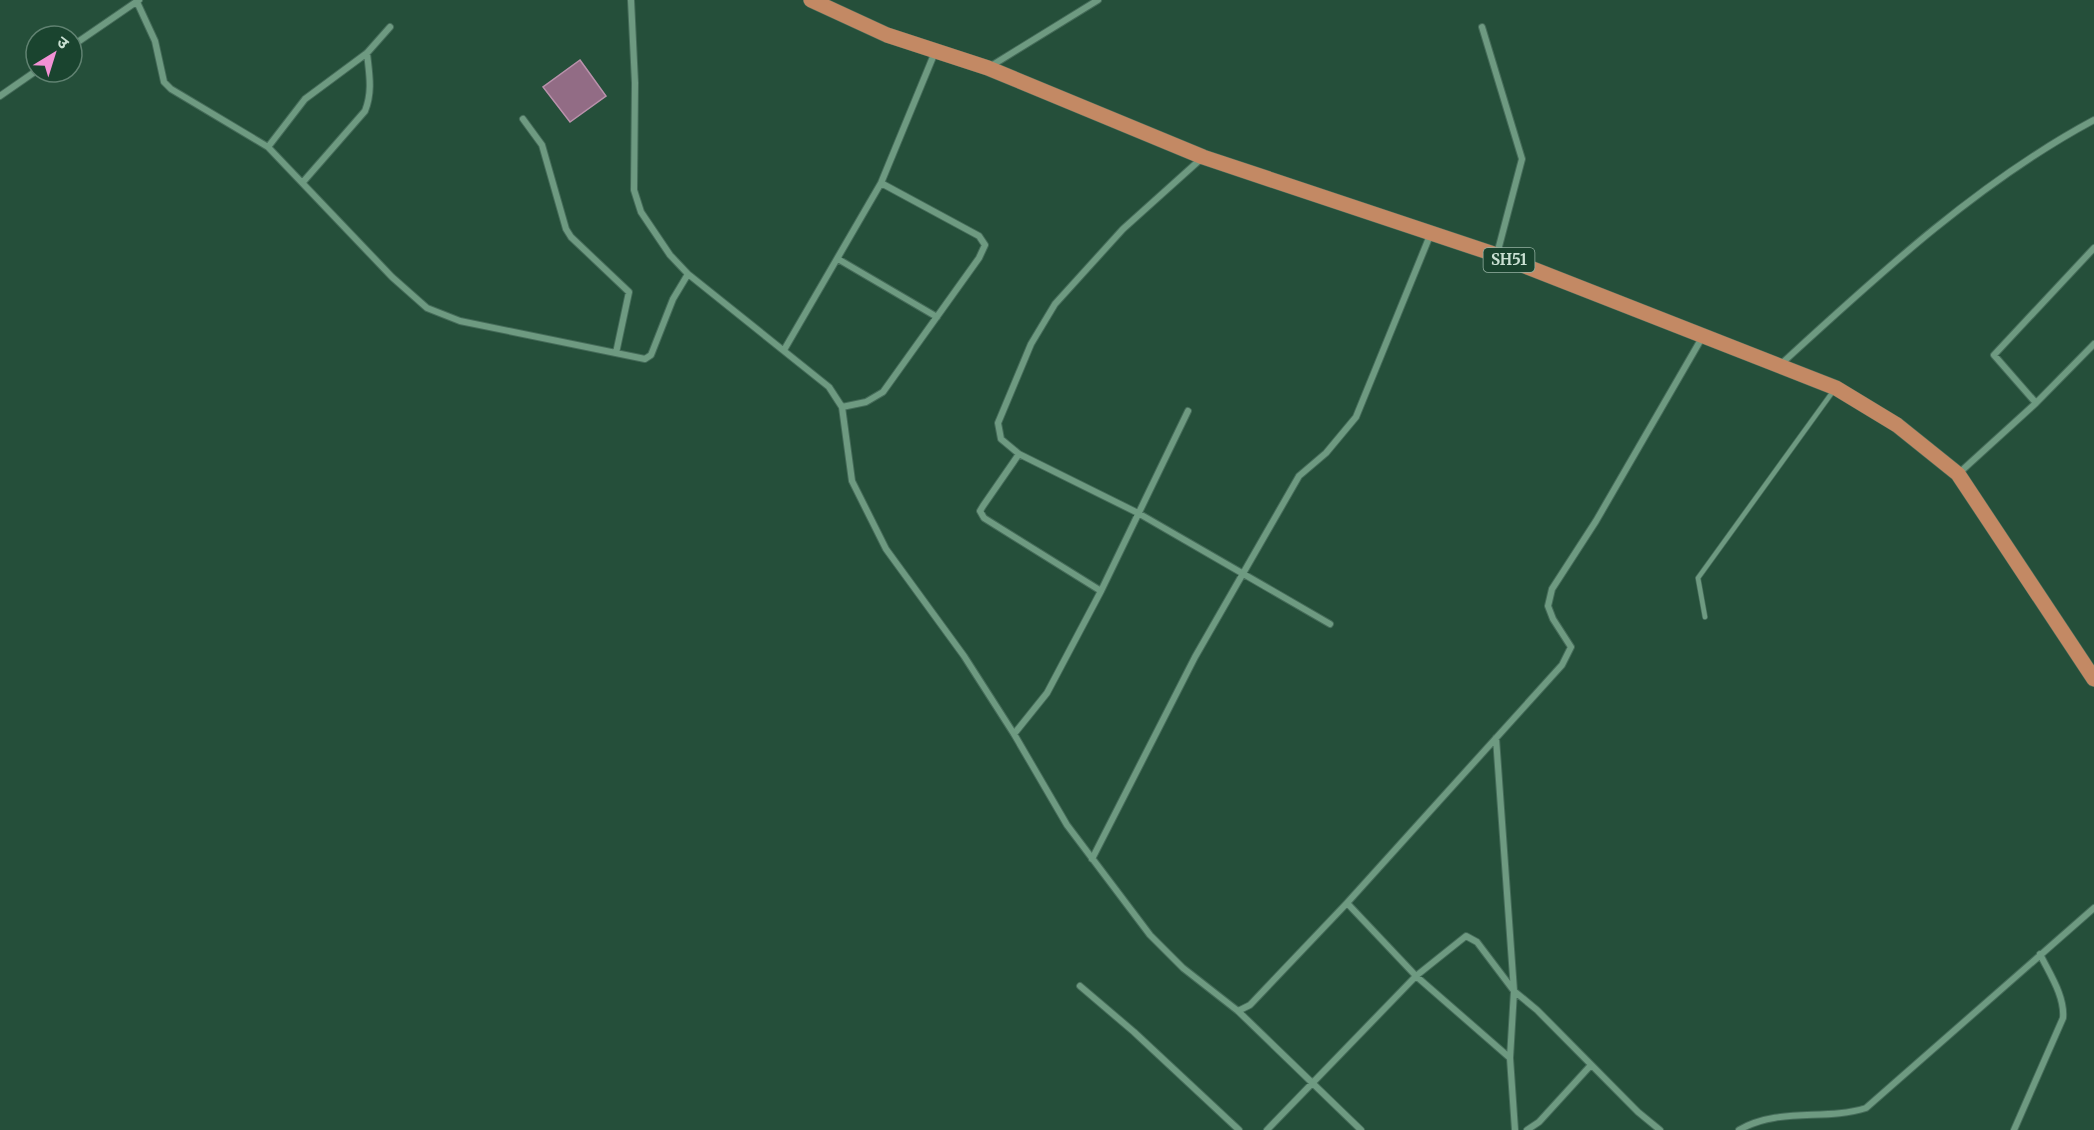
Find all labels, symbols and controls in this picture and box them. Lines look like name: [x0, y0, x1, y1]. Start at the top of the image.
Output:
north arrow: [24, 24, 84, 84]
text: उ: [53, 31, 74, 53]
road number: SH51: [1484, 248, 1534, 272]

